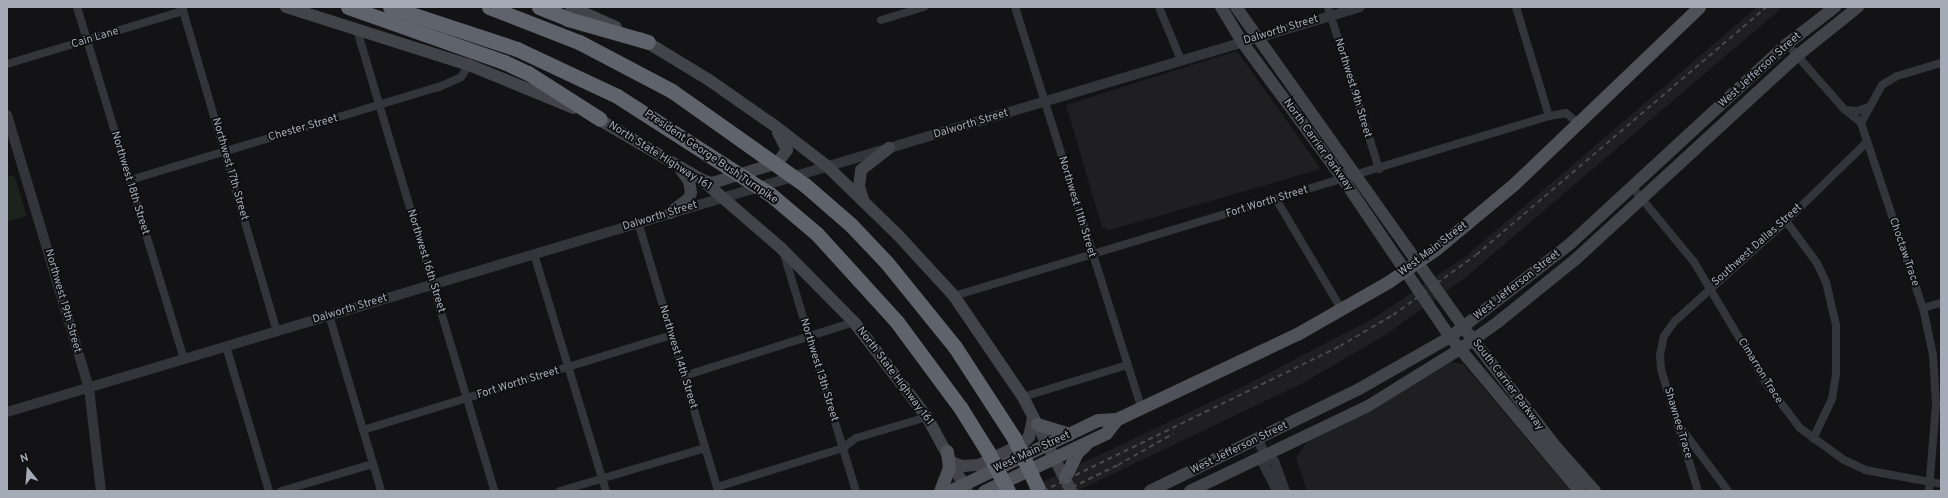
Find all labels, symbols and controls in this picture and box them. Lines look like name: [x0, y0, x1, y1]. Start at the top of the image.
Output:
street label: Dalworth Street: [1242, 12, 1320, 48]
street label: Cain Lane: [70, 25, 120, 51]
street label: West Jefferson Street: [1716, 30, 1804, 110]
street label: Northwest 9th Street: [1332, 37, 1374, 139]
street label: North Carrier Parkway: [1280, 97, 1356, 193]
street label: Dalworth Street: [932, 106, 1010, 142]
street label: President George Bush Turnpike: [642, 107, 780, 207]
street label: Chester Street: [267, 112, 339, 144]
street label: Northwest 17th Street: [209, 116, 251, 222]
street label: North State Highway 161: [606, 119, 714, 193]
street label: Northwest 18th Street: [108, 130, 152, 236]
street label: Northwest 11th Street: [1055, 155, 1099, 259]
street label: Fort Worth Street: [1224, 183, 1310, 221]
street label: Dalworth Street: [621, 198, 699, 234]
street label: Southwest Dallas Street: [1709, 201, 1805, 289]
street label: Northwest 16th Street: [404, 208, 448, 314]
street label: Choctaw Trace: [1886, 216, 1922, 288]
street label: West Main Street: [1396, 219, 1470, 279]
street label: West Jefferson Street: [1471, 247, 1563, 323]
street label: Northwest 19th Street: [42, 248, 84, 354]
street label: Dalworth Street: [311, 291, 389, 327]
street label: Northwest 14th Street: [656, 304, 700, 410]
street label: Northwest 13th Street: [797, 317, 841, 423]
street label: North State Highway 161: [854, 324, 936, 428]
street label: Cimarron Trace: [1734, 336, 1786, 406]
street label: South Carrier Parkway: [1469, 337, 1547, 433]
street label: Fort Worth Street: [475, 364, 561, 402]
street label: Shawnee Trace: [1661, 386, 1695, 460]
street label: West Jefferson Street: [1188, 419, 1290, 477]
street label: West Main Street: [992, 429, 1072, 475]
north arrow: [8, 450, 48, 490]
text: N: [19, 451, 30, 466]

